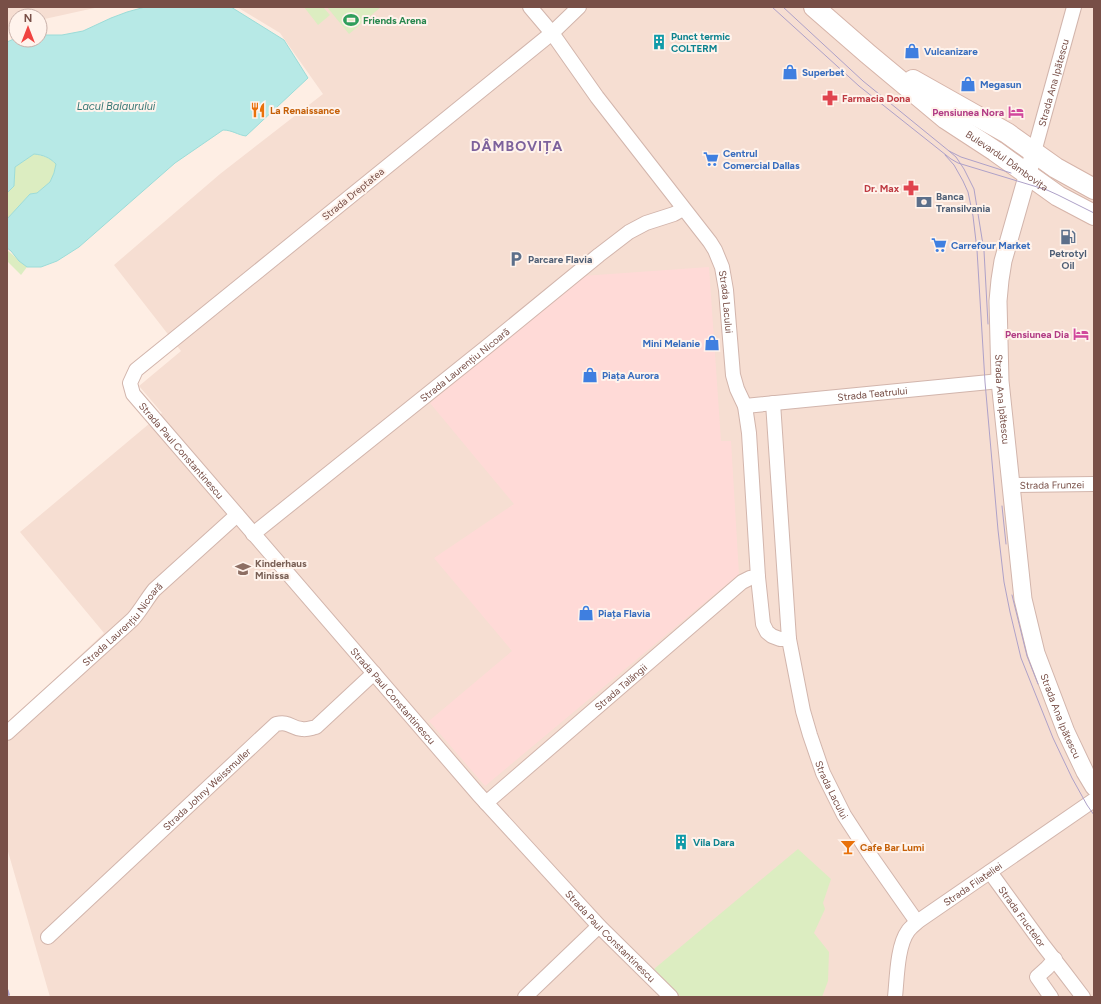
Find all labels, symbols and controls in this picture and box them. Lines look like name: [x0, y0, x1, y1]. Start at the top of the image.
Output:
north arrow: [8, 8, 48, 48]
sports icon: Friends Arena: [342, 11, 360, 29]
text: N: [24, 12, 32, 25]
place label: Friends Arena: [363, 14, 427, 27]
place label: Punct termic COLTERM: [671, 30, 731, 55]
building icon: Punct termic COLTERM: [650, 33, 668, 51]
street label: Strada Ana Ipătescu: [1035, 37, 1071, 128]
shop icon: Vulcanizare: [903, 42, 921, 60]
place label: Vulcanizare: [924, 45, 978, 58]
shop icon: Superbet: [781, 63, 799, 81]
place label: Superbet: [802, 66, 845, 79]
shop icon: Megasun: [959, 75, 977, 93]
place label: Megasun: [980, 78, 1022, 91]
pharmacy icon: Farmacia Dona: [821, 89, 839, 107]
place label: Farmacia Dona: [842, 92, 910, 105]
water label: Lacul Balaurului: [77, 100, 156, 113]
restaurant icon: La Renaissance: [249, 101, 267, 119]
hotel icon: Pensiunea Nora: [1007, 103, 1025, 121]
place label: La Renaissance: [270, 104, 340, 117]
place label: Pensiunea Nora: [932, 106, 1004, 119]
street label: Bulevardul Dâmbovița: [964, 127, 1051, 194]
district label: DÂMBOVIȚA: [471, 138, 563, 155]
place label: Centrul Comercial Dallas: [723, 147, 800, 172]
supermarket icon: Centrul Comercial Dallas: [702, 150, 720, 168]
street label: Strada Dreptatea: [319, 165, 387, 223]
pharmacy icon: Dr. Max: [902, 179, 920, 197]
place label: Dr. Max: [864, 182, 900, 195]
place label: Banca Transilvania: [936, 190, 990, 215]
bank icon: Banca Transilvania: [915, 193, 933, 211]
fuel station icon: Petrotyl Oil: [1059, 228, 1077, 246]
supermarket icon: Carrefour Market: [930, 236, 948, 254]
place label: Carrefour Market: [951, 239, 1031, 252]
place label: Petrotyl Oil: [1049, 247, 1087, 272]
parking icon: Parcare Flavia: [507, 250, 525, 268]
place label: Parcare Flavia: [528, 253, 592, 266]
street label: Strada Lacului: [716, 269, 736, 334]
street label: Strada Laurențiu Nicoară: [417, 325, 512, 404]
hotel icon: Pensiunea Dia: [1072, 325, 1090, 343]
place label: Pensiunea Dia: [1005, 328, 1069, 341]
shop icon: Mini Melanie: [703, 334, 721, 352]
place label: Mini Melanie: [642, 337, 700, 350]
street label: Strada Ana Ipătescu: [993, 354, 1013, 445]
shop icon: Piața Aurora: [581, 366, 599, 384]
place label: Piața Aurora: [602, 369, 659, 382]
street label: Strada Teatrului: [837, 384, 908, 403]
street label: Strada Paul Constantinescu: [136, 399, 227, 501]
street label: Strada Frunzei: [1020, 478, 1084, 491]
place label: Kinderhaus Minissa: [255, 557, 307, 582]
school or university icon: Kinderhaus Minissa: [234, 560, 252, 578]
street label: Strada Laurențiu Nicoară: [79, 579, 165, 668]
shop icon: Piața Flavia: [577, 604, 595, 622]
place label: Piața Flavia: [598, 607, 650, 620]
street label: Strada Paul Constantinescu: [348, 645, 439, 747]
street label: Strada Talăngii: [592, 660, 650, 713]
street label: Strada Ana Ipătescu: [1038, 672, 1084, 760]
street label: Strada Johny Weissmuller: [160, 744, 254, 833]
street label: Strada Lacului: [813, 759, 851, 822]
building icon: Vila Dara: [672, 833, 690, 851]
place label: Vila Dara: [693, 836, 734, 849]
bar icon: Cafe Bar Lumi: [839, 838, 857, 856]
place label: Cafe Bar Lumi: [860, 841, 925, 854]
street label: Strada Filateliei: [941, 859, 1004, 909]
street label: Strada Fructelor: [996, 883, 1049, 950]
street label: Strada Paul Constantinescu: [563, 887, 658, 985]

